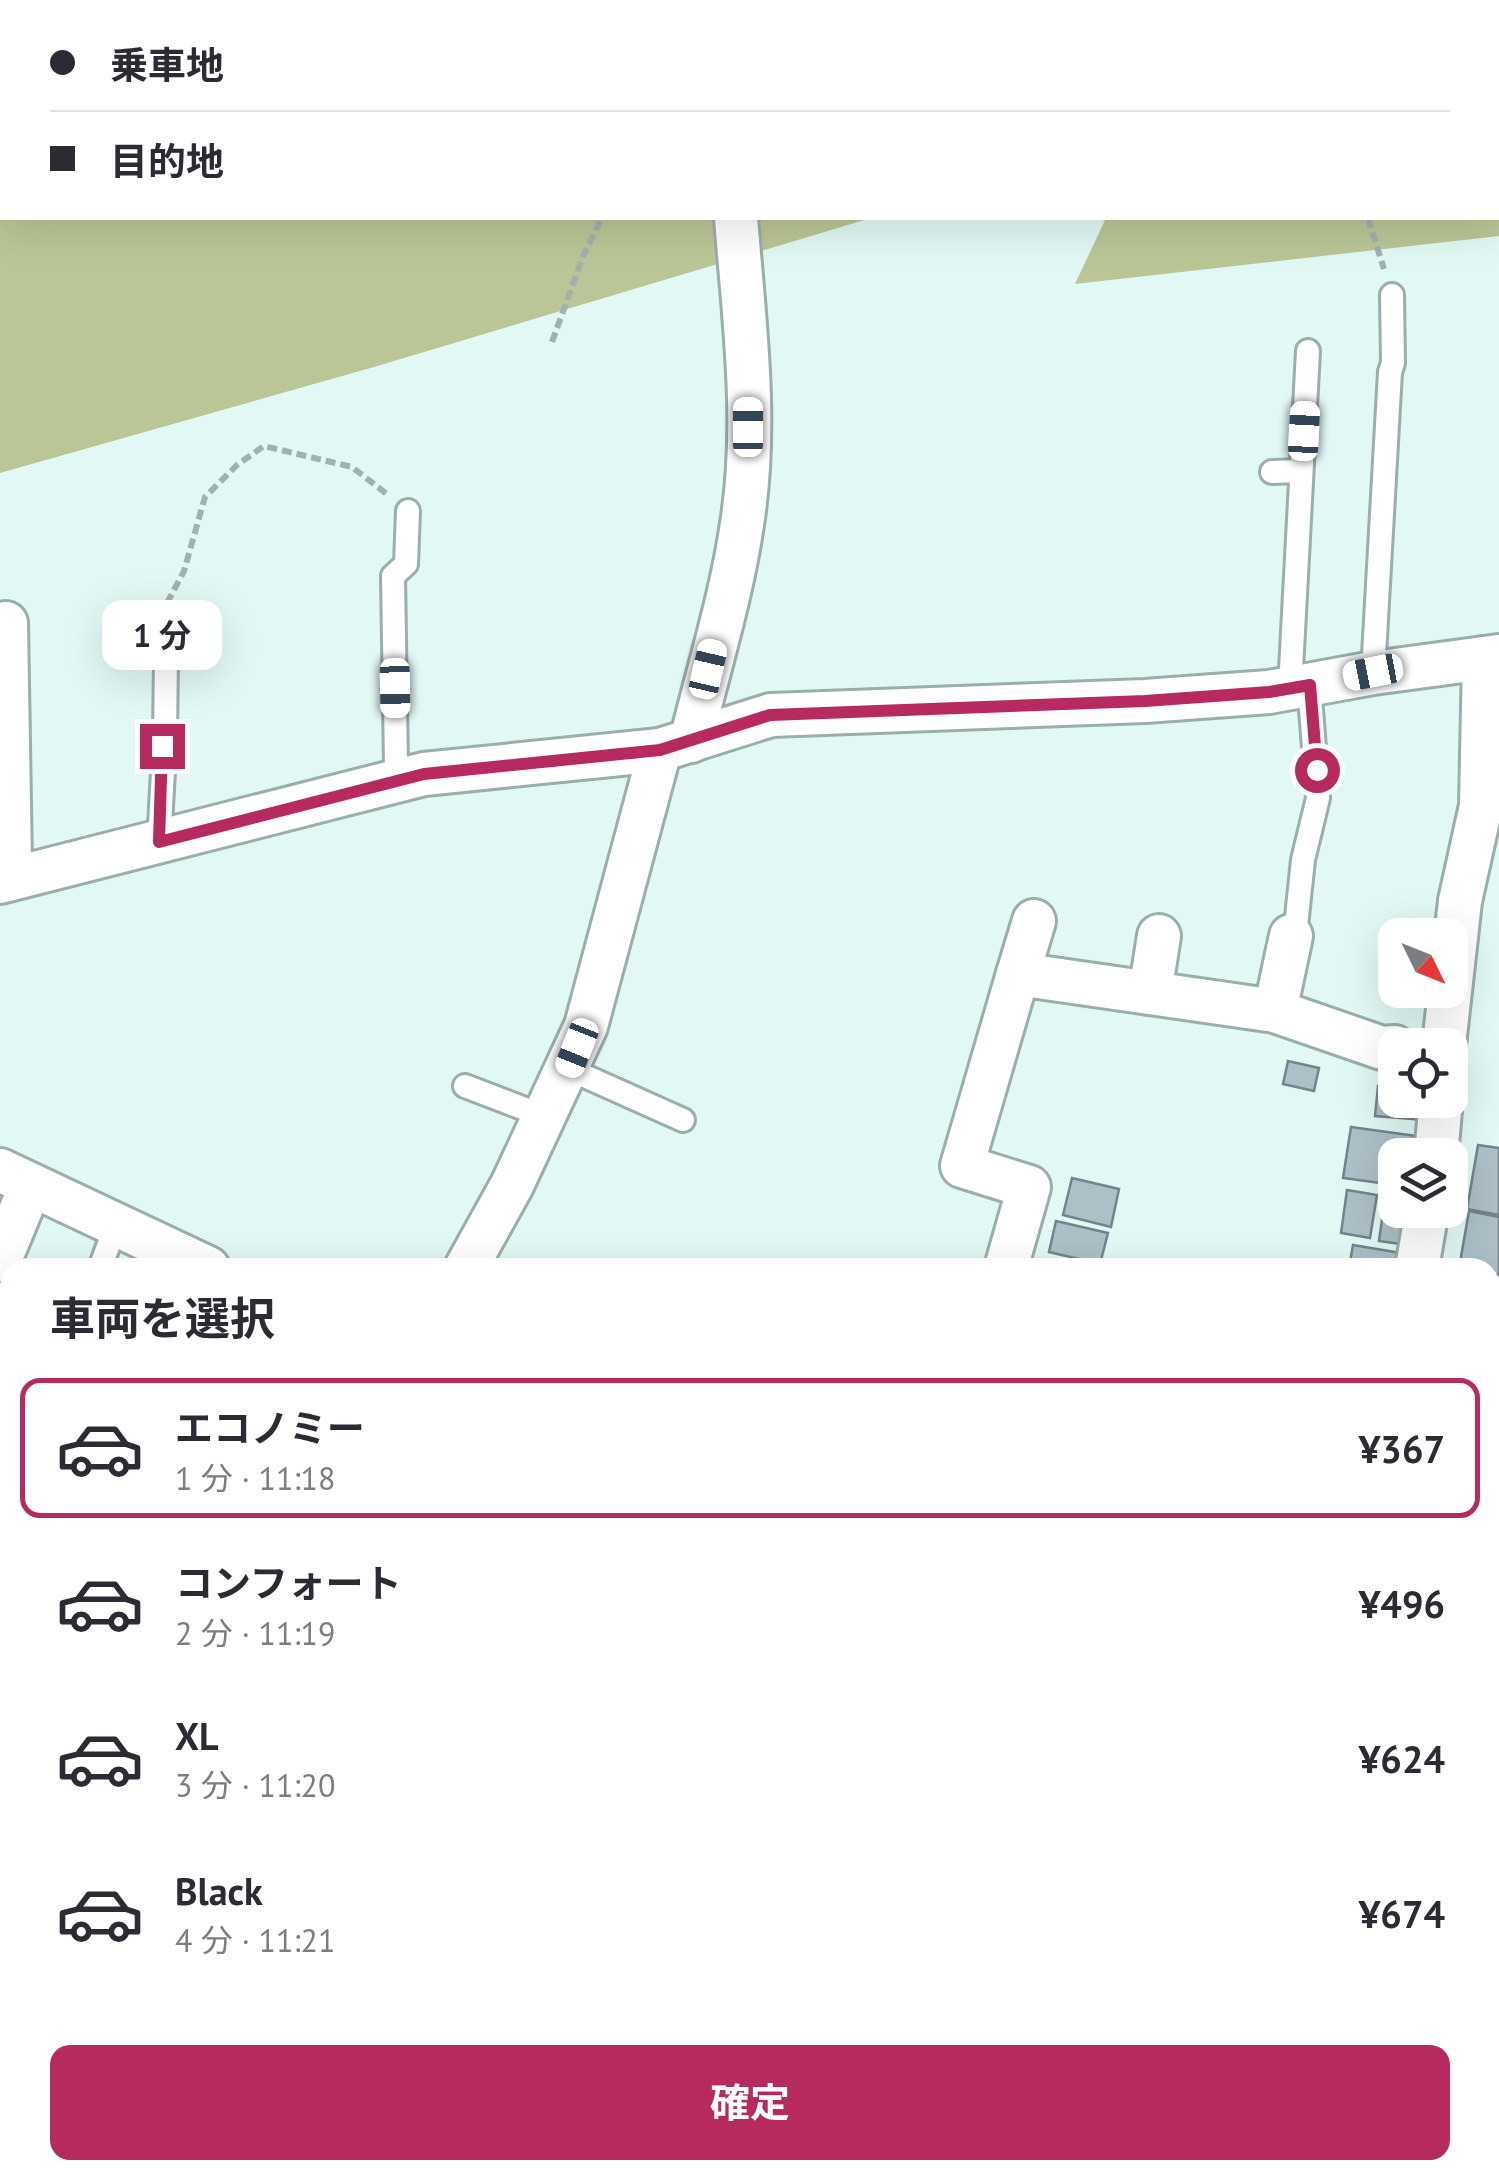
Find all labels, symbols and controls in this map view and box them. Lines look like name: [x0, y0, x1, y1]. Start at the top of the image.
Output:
text: 乗車地: [110, 40, 224, 89]
text: 目的地: [110, 136, 224, 185]
car: [733, 397, 763, 457]
car: [1287, 400, 1321, 462]
callout: 1 分: [102, 601, 222, 671]
text: 1 分: [133, 614, 191, 656]
car: [687, 636, 729, 702]
car: [1341, 652, 1405, 692]
car: [379, 658, 411, 718]
route end: [140, 724, 185, 769]
route start: [1295, 748, 1340, 793]
north arrow: [1378, 918, 1468, 1008]
map controls: [1378, 918, 1468, 1228]
car: [552, 1015, 602, 1081]
button: locate: [1378, 1028, 1468, 1118]
button: layers: [1378, 1138, 1468, 1228]
text: 車両を選択: [50, 1289, 275, 1347]
icon: car: [55, 1403, 145, 1493]
text: エコノミー: [175, 1403, 365, 1452]
text: ¥367: [1359, 1424, 1445, 1473]
text: 1 分 · 11:18: [175, 1457, 335, 1499]
icon: car: [55, 1558, 145, 1648]
text: コンフォート: [175, 1558, 402, 1607]
text: ¥496: [1359, 1579, 1445, 1628]
text: 2 分 · 11:19: [175, 1612, 335, 1654]
text: XL: [175, 1711, 219, 1760]
icon: car: [55, 1713, 145, 1803]
text: ¥624: [1359, 1734, 1445, 1783]
text: 3 分 · 11:20: [175, 1764, 335, 1806]
text: Black: [175, 1866, 263, 1915]
icon: car: [55, 1868, 145, 1958]
text: ¥674: [1359, 1889, 1445, 1938]
text: 4 分 · 11:21: [175, 1919, 335, 1961]
button: 確定: [50, 2045, 1450, 2160]

